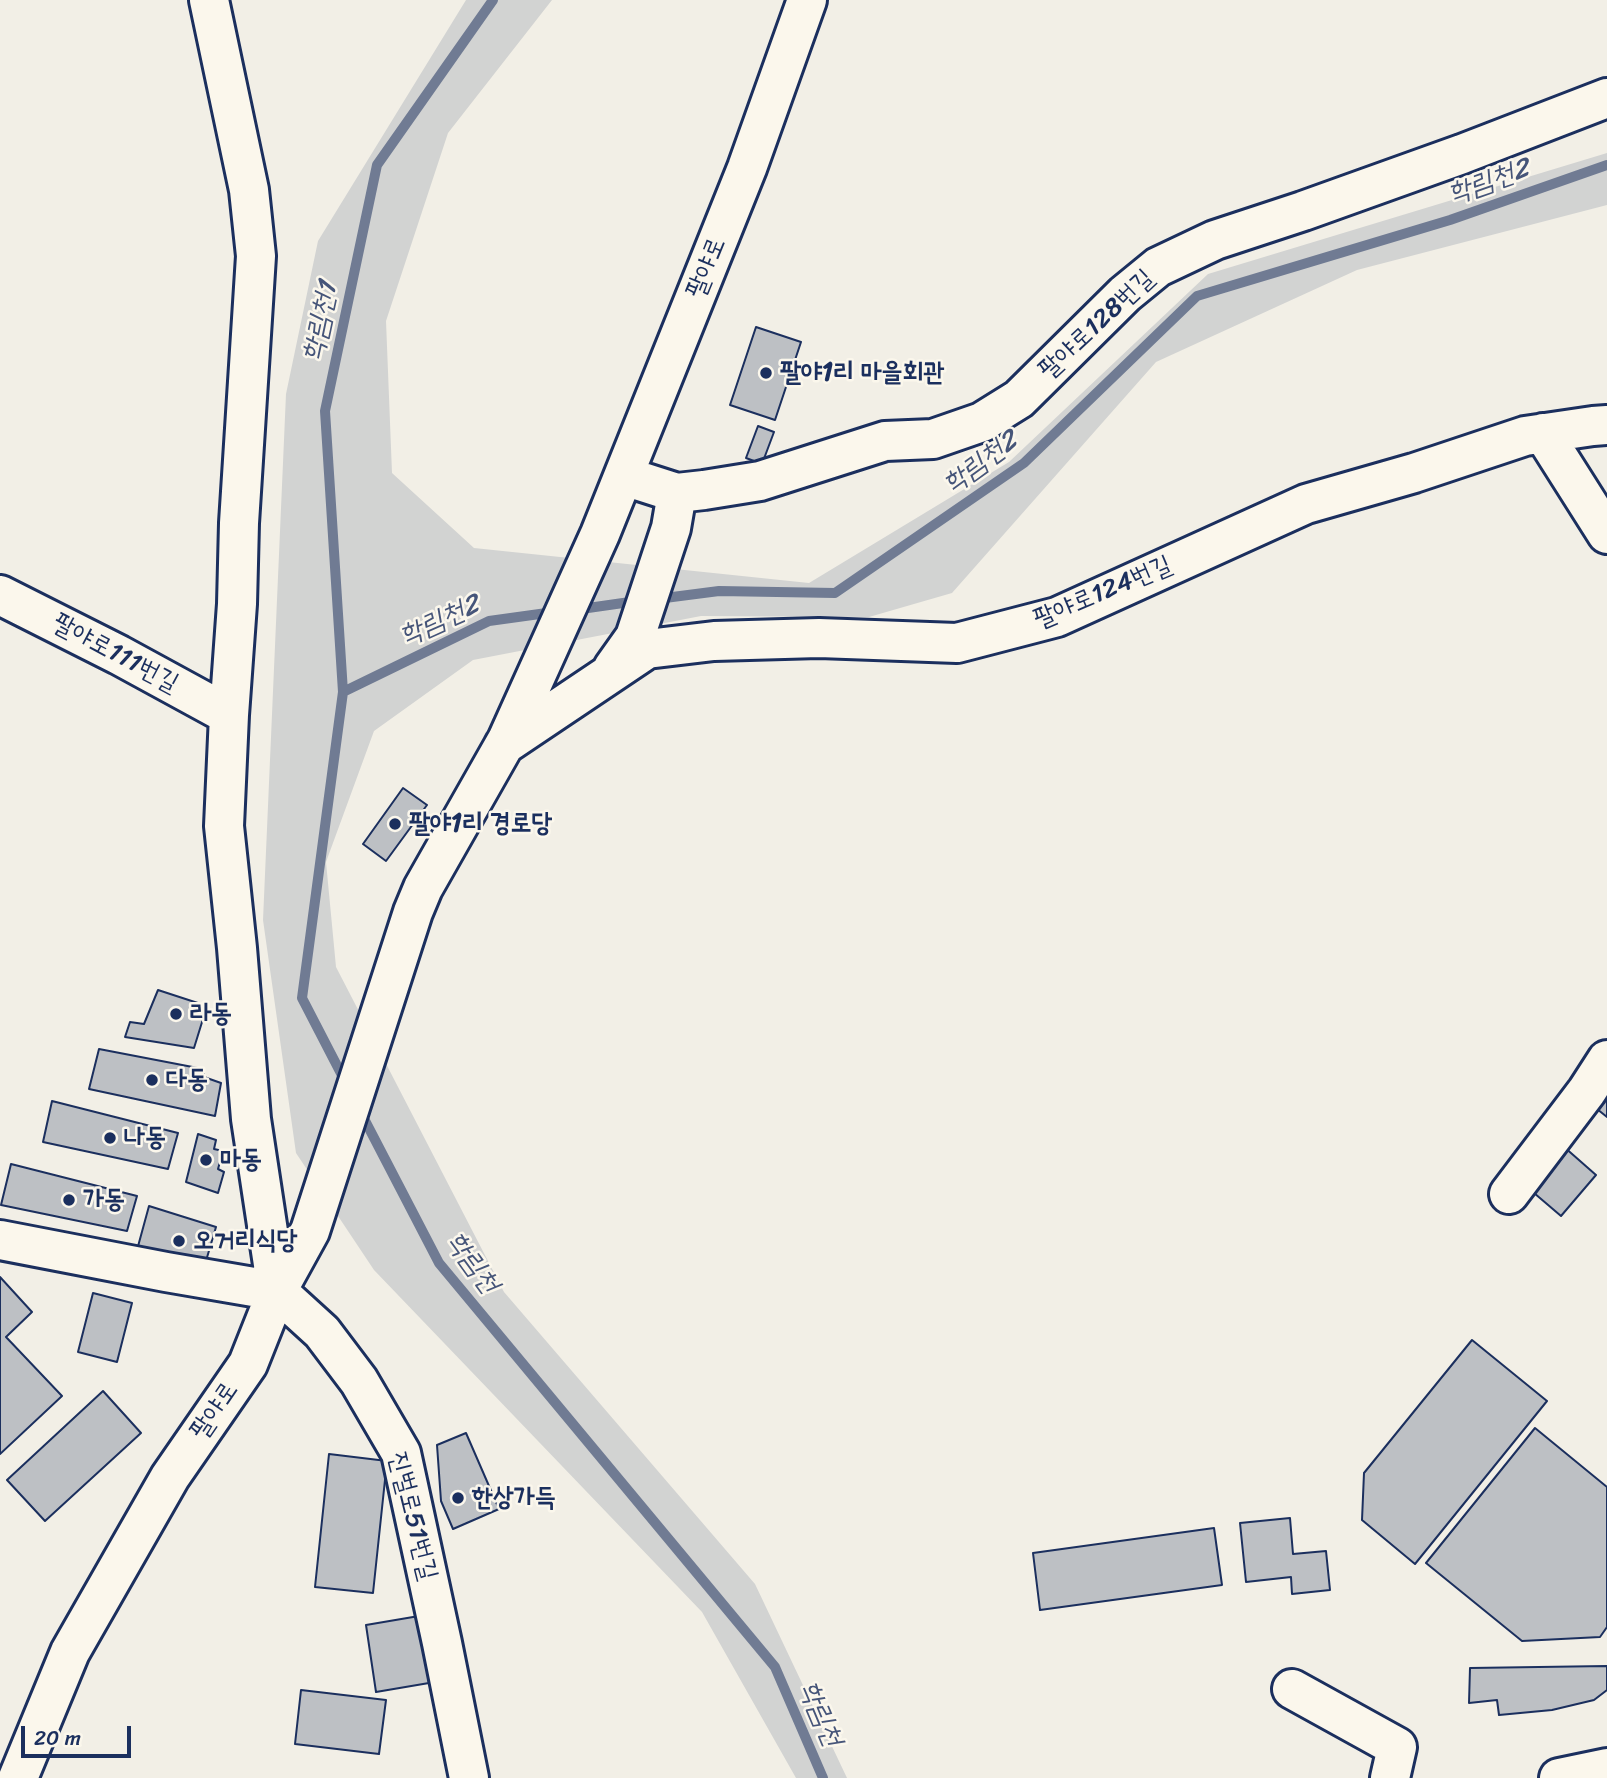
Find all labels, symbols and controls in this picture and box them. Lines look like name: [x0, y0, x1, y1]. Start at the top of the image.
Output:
water label: 학림천2: [1444, 152, 1534, 212]
street label: 팔야로: [681, 233, 733, 303]
street label: 팔야로128번길: [1033, 264, 1161, 386]
water label: 학림천1: [296, 280, 346, 364]
place label: 팔야1리 마을회관: [780, 357, 944, 389]
marker: 팔야1리 마을회관: [758, 365, 774, 381]
water label: 학림천2: [937, 425, 1025, 501]
street label: 팔야로124번길: [1029, 550, 1177, 636]
water label: 학림천2: [395, 589, 485, 653]
street label: 팔야로111번길: [47, 608, 183, 700]
place label: 팔야1리 경로당: [409, 808, 552, 840]
marker: 팔야1리 경로당: [387, 816, 403, 832]
place label: 라동: [190, 998, 232, 1030]
marker: 라동: [168, 1006, 184, 1022]
place label: 다동: [166, 1064, 208, 1096]
marker: 다동: [144, 1072, 160, 1088]
place label: 나동: [124, 1122, 166, 1154]
marker: 나동: [102, 1130, 118, 1146]
place label: 마동: [220, 1144, 262, 1176]
marker: 마동: [198, 1152, 214, 1168]
place label: 가동: [83, 1184, 125, 1216]
marker: 가동: [61, 1192, 77, 1208]
place label: 오거리식당: [193, 1225, 298, 1257]
water label: 학림천: [439, 1226, 505, 1300]
marker: 오거리식당: [171, 1233, 187, 1249]
street label: 팔야로: [185, 1376, 245, 1446]
street label: 진벌로51번길: [381, 1448, 443, 1584]
place label: 한상가득: [472, 1482, 556, 1514]
marker: 한상가득: [450, 1490, 466, 1506]
water label: 학림천: [791, 1676, 849, 1752]
scale bar: [24, 1712, 135, 1756]
text: 20 m: [34, 1719, 81, 1757]

